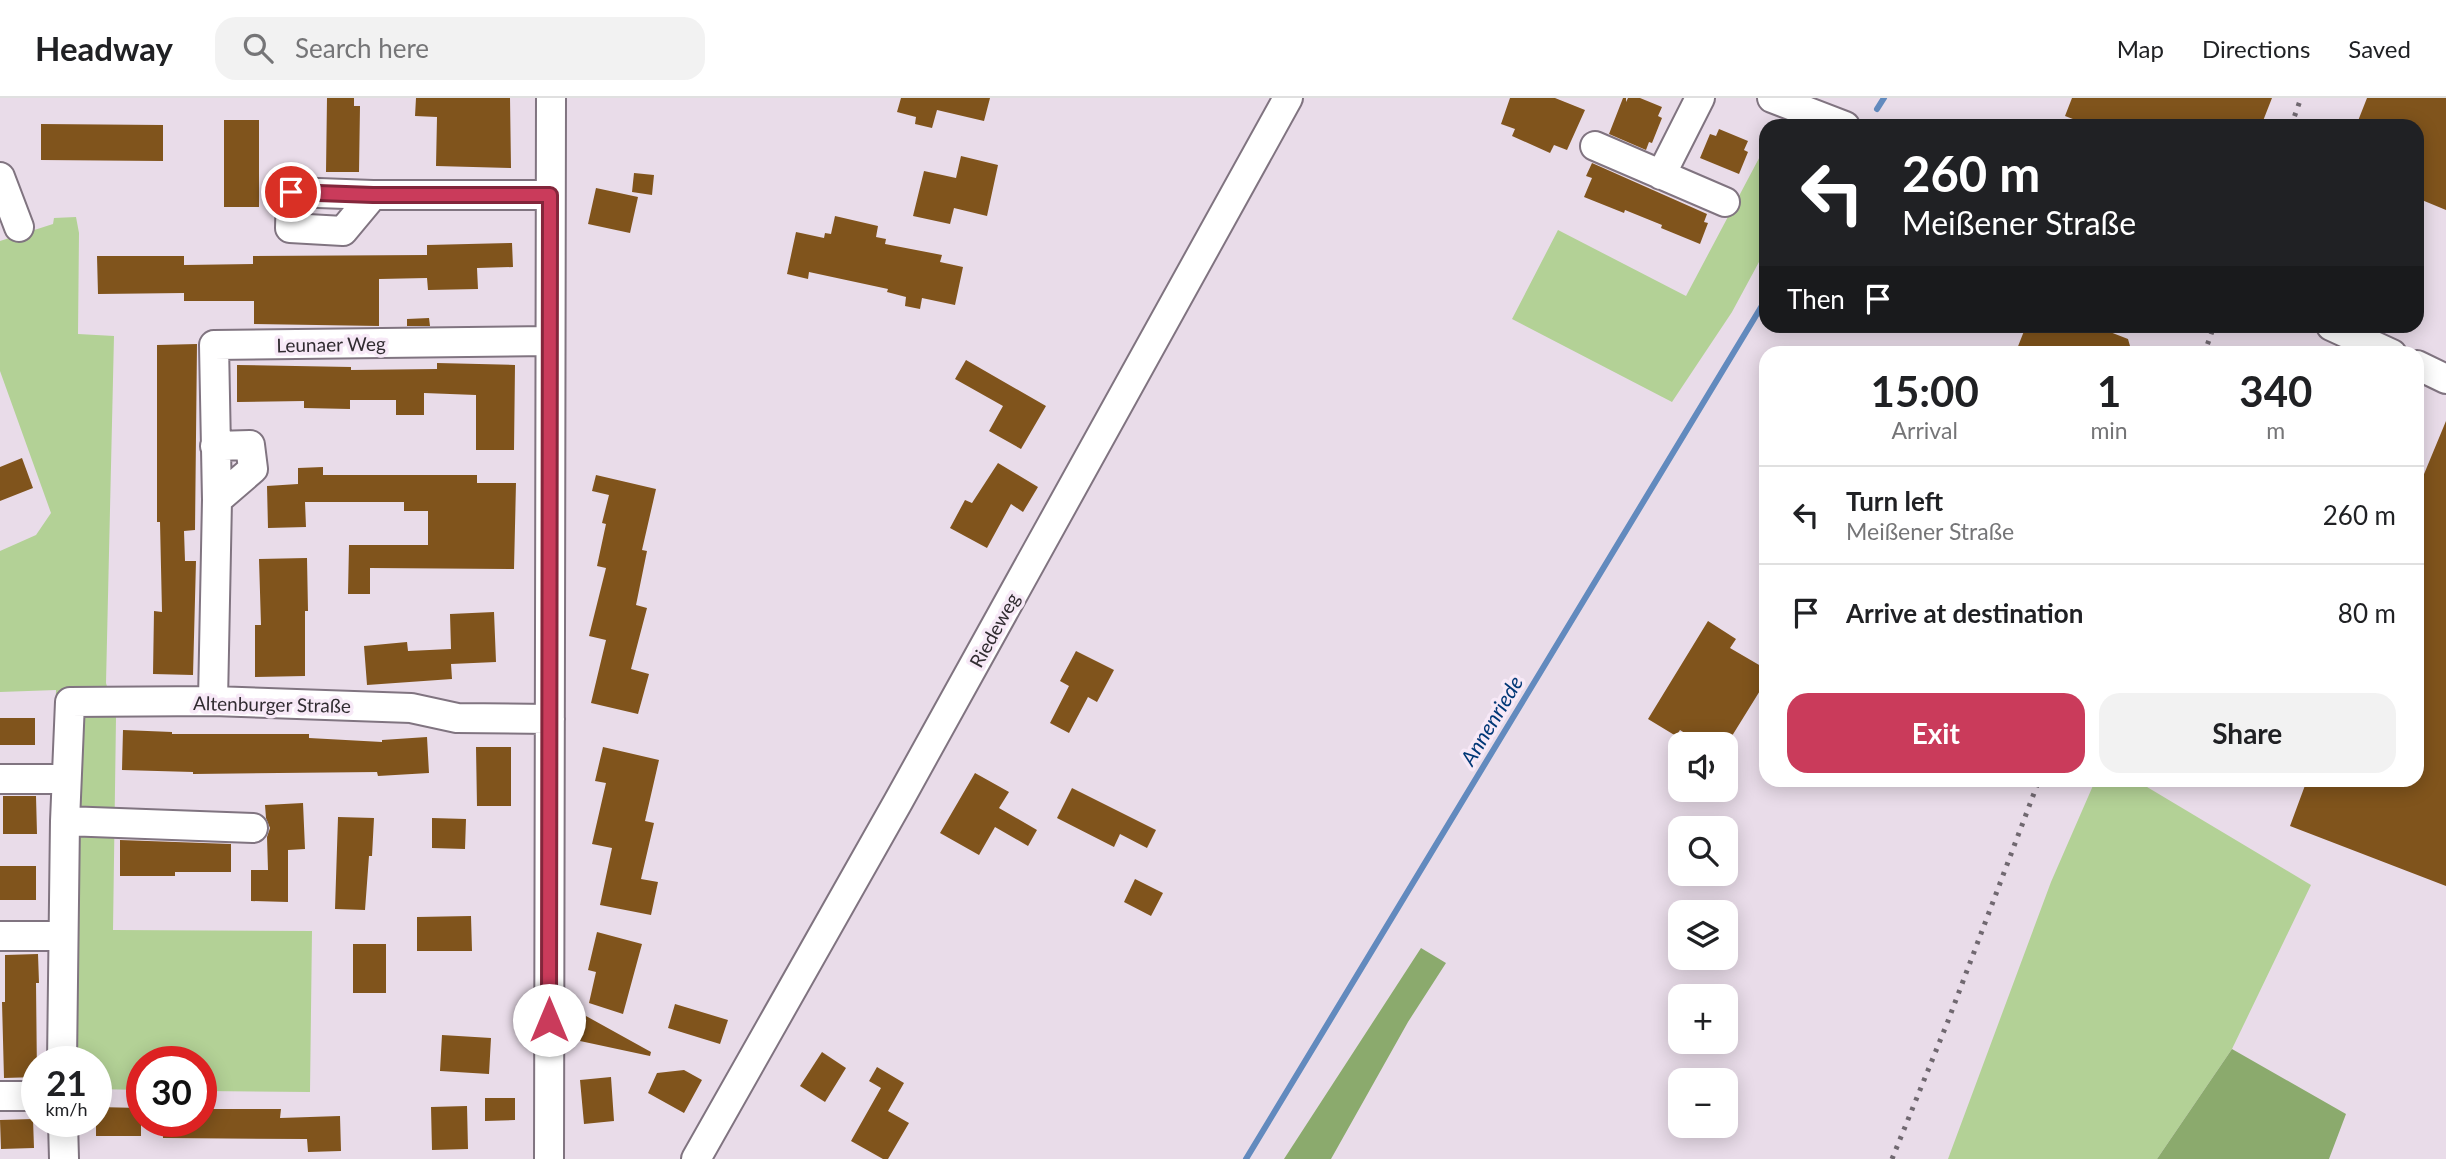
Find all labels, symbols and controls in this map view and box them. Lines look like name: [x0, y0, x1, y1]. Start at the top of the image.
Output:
search box: [215, 17, 705, 80]
text: Headway: [35, 28, 173, 68]
icon: search: [239, 29, 277, 67]
text: Search here: [295, 32, 429, 64]
text: Map: [2117, 34, 2164, 63]
text: Directions: [2202, 34, 2310, 63]
text: Saved: [2348, 34, 2411, 63]
text: 260 m: [1902, 144, 2040, 202]
icon: left: [1787, 147, 1878, 238]
pin: [261, 162, 321, 222]
icon: arrive: [272, 173, 310, 211]
text: Meißener Straße: [1902, 203, 2136, 242]
icon: arrive: [1859, 280, 1897, 318]
text: Then: [1787, 283, 1845, 315]
street label: Leunaer Weg: [276, 332, 386, 356]
text: 15:00: [1871, 366, 1979, 416]
text: 1: [2097, 366, 2121, 416]
text: 340: [2239, 366, 2312, 416]
text: Arrival: [1892, 416, 1958, 444]
text: min: [2090, 416, 2128, 444]
text: m: [2266, 416, 2285, 444]
text: Turn left: [1846, 485, 1943, 517]
icon: left: [1787, 496, 1825, 534]
text: 260 m: [2323, 499, 2396, 531]
text: Meißener Straße: [1846, 517, 2014, 545]
street label: Riedeweg: [964, 589, 1024, 671]
icon: arrive: [1787, 594, 1825, 632]
text: Arrive at destination: [1846, 597, 2083, 629]
text: 80 m: [2338, 597, 2396, 629]
water label: Annenriede: [1454, 671, 1527, 770]
street label: Altenburger Straße: [193, 691, 351, 717]
button: Exit: [1787, 693, 2085, 773]
button: Share: [2099, 693, 2396, 773]
map controls: [1668, 732, 1738, 1138]
button: sound: [1668, 732, 1738, 802]
button: search: [1668, 816, 1738, 886]
button: layers: [1668, 900, 1738, 970]
position arrow: [512, 983, 586, 1057]
button: +: [1668, 984, 1738, 1054]
speed limit sign: 30: [126, 1046, 217, 1137]
text: 21: [46, 1061, 87, 1103]
button: −: [1668, 1068, 1738, 1138]
text: km/h: [45, 1098, 88, 1120]

